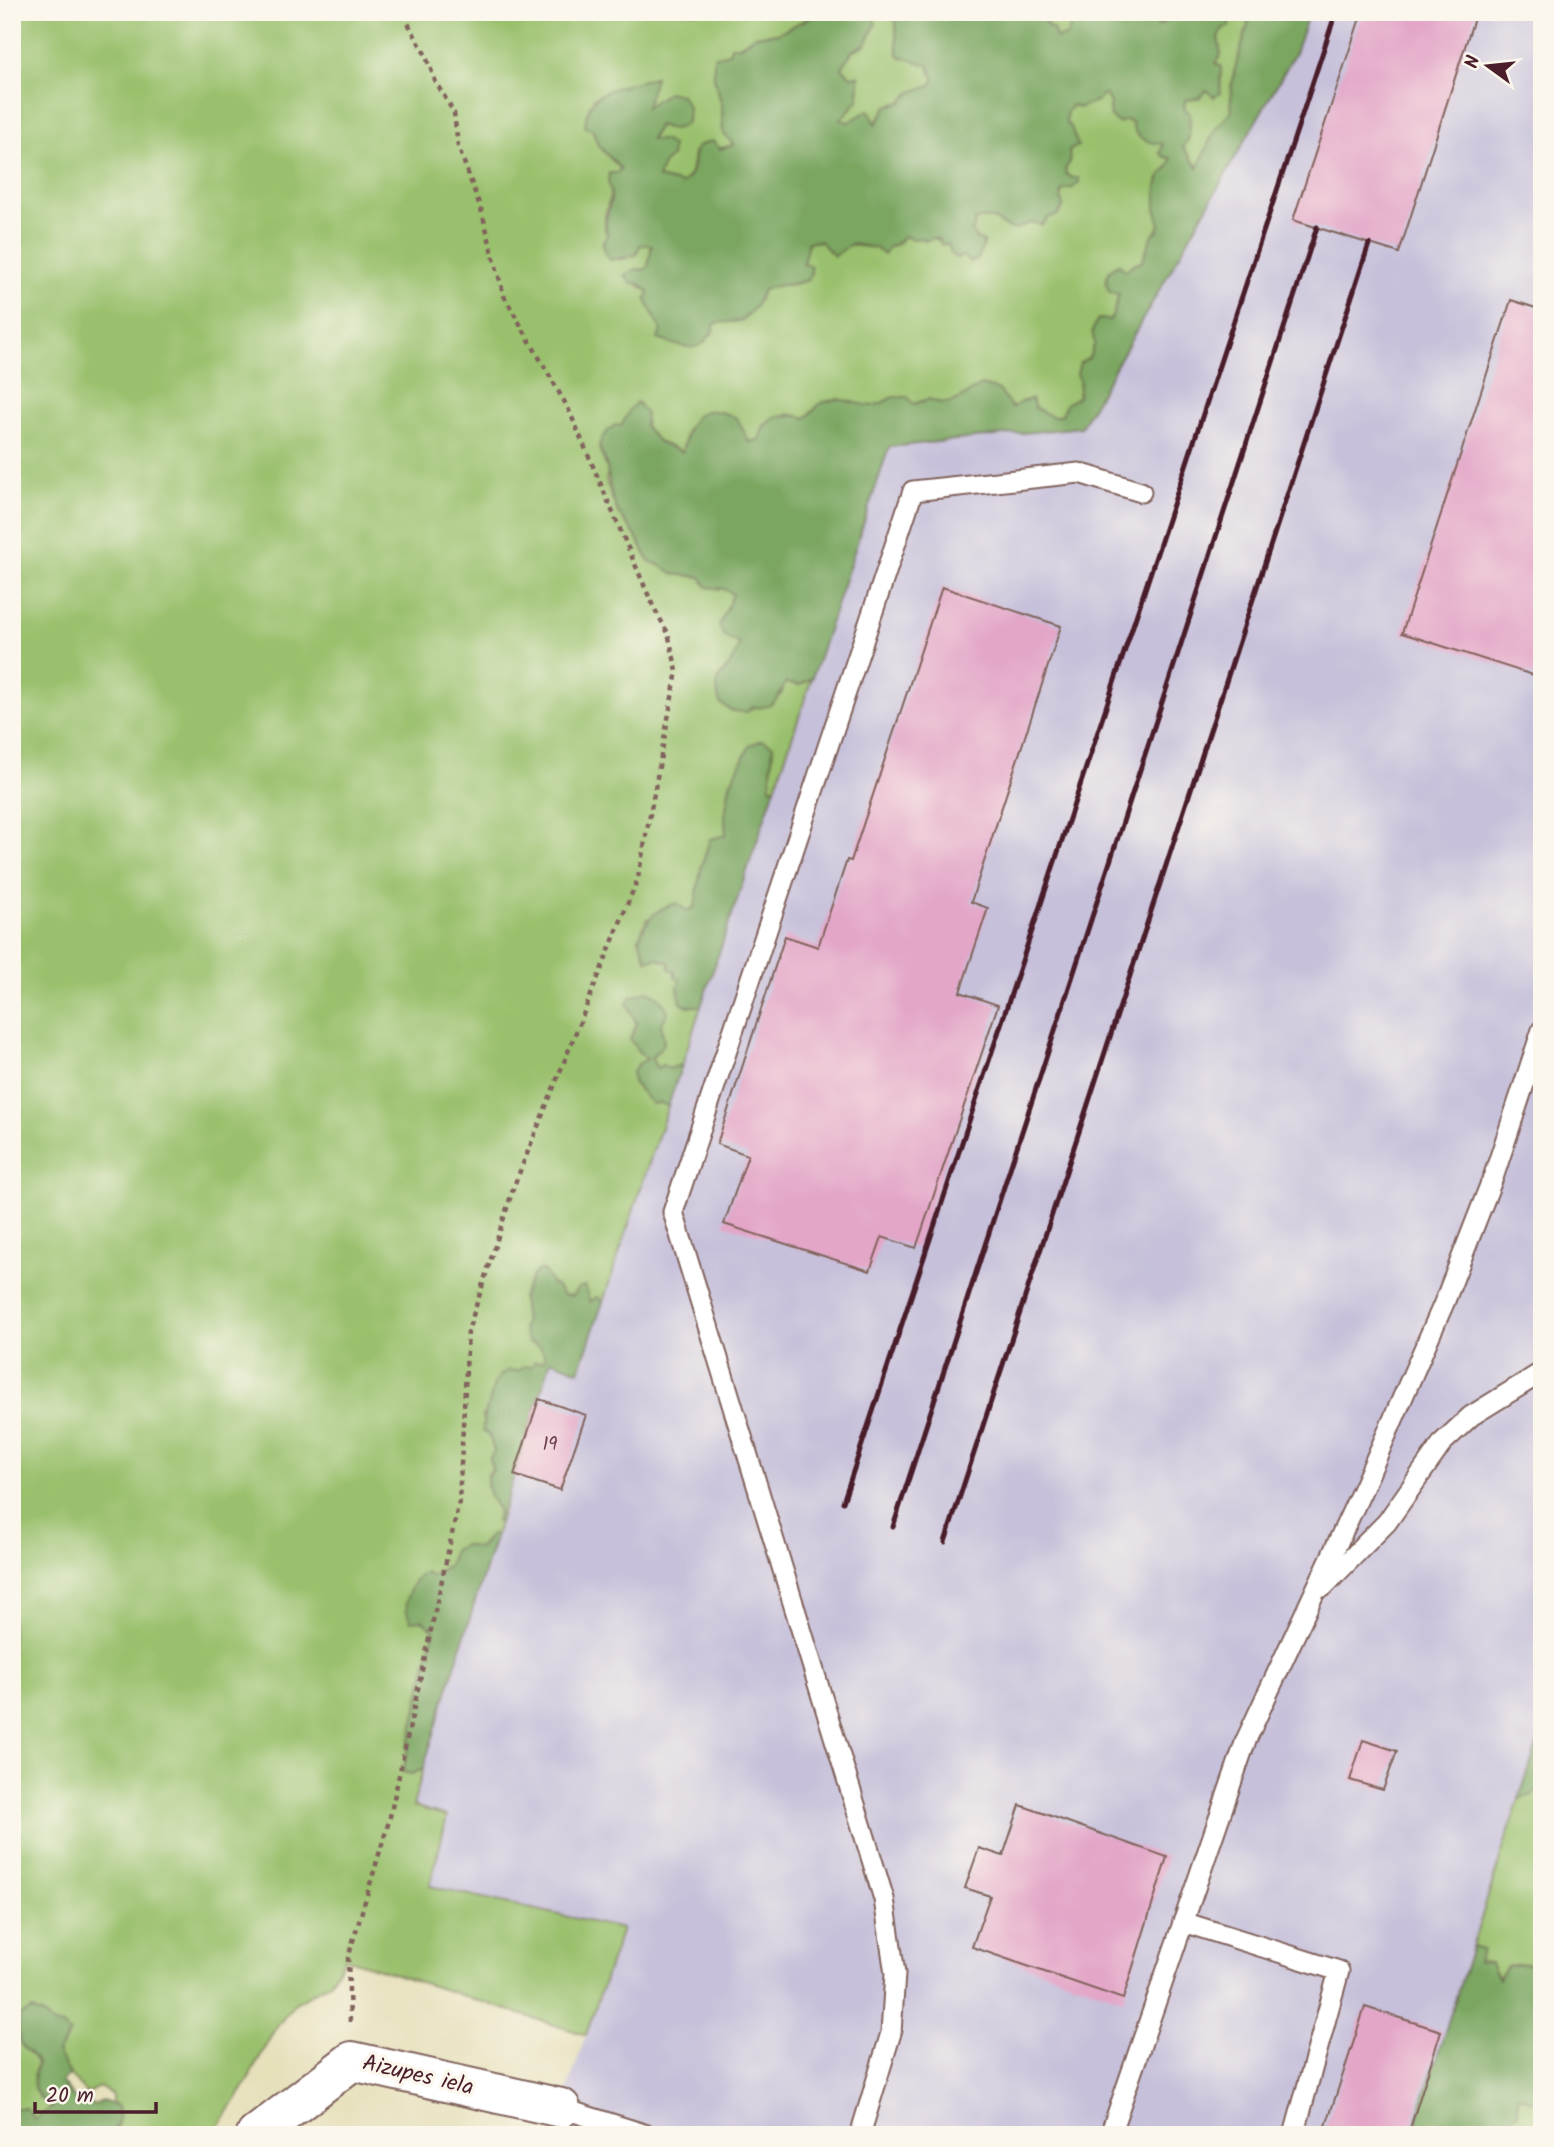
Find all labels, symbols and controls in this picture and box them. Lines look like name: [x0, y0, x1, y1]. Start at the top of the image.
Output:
north arrow: [1452, 32, 1522, 102]
text: N: [1457, 52, 1490, 72]
house number: 19: [542, 1430, 558, 1460]
street label: Aizupes iela: [359, 2046, 477, 2106]
scale bar: [35, 2070, 156, 2114]
text: 20 m: [46, 2080, 94, 2113]

